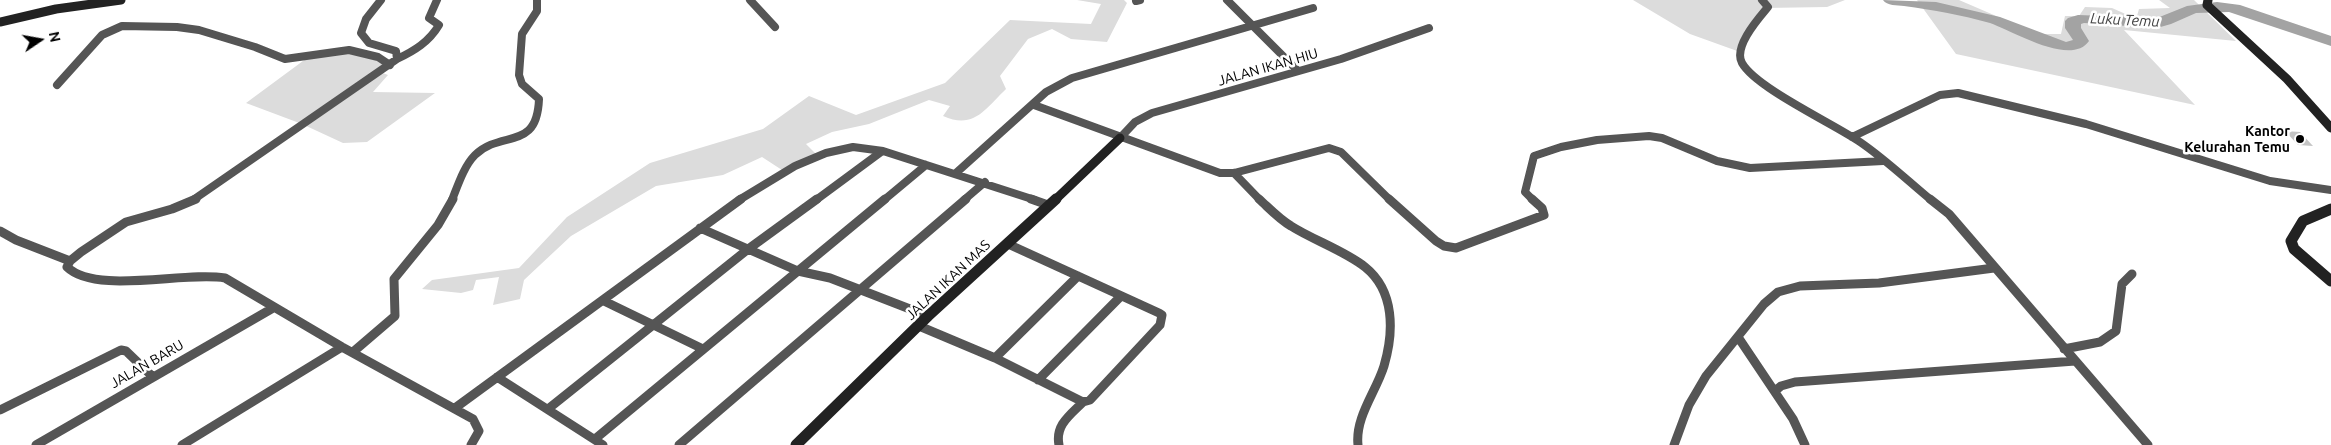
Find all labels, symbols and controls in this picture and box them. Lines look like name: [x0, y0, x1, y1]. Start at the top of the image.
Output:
water label: Luku Temu: [2090, 9, 2160, 31]
north arrow: [15, 15, 65, 65]
text: N: [46, 30, 64, 44]
street label: JALAN IKAN HIU: [1216, 45, 1320, 89]
place label: Kantor Kelurahan Temu: [2184, 123, 2290, 156]
marker: Kantor Kelurahan Temu: [2294, 133, 2306, 145]
street label: JALAN IKAN MAS: [902, 237, 994, 323]
street label: JALAN BARU: [107, 336, 187, 392]

